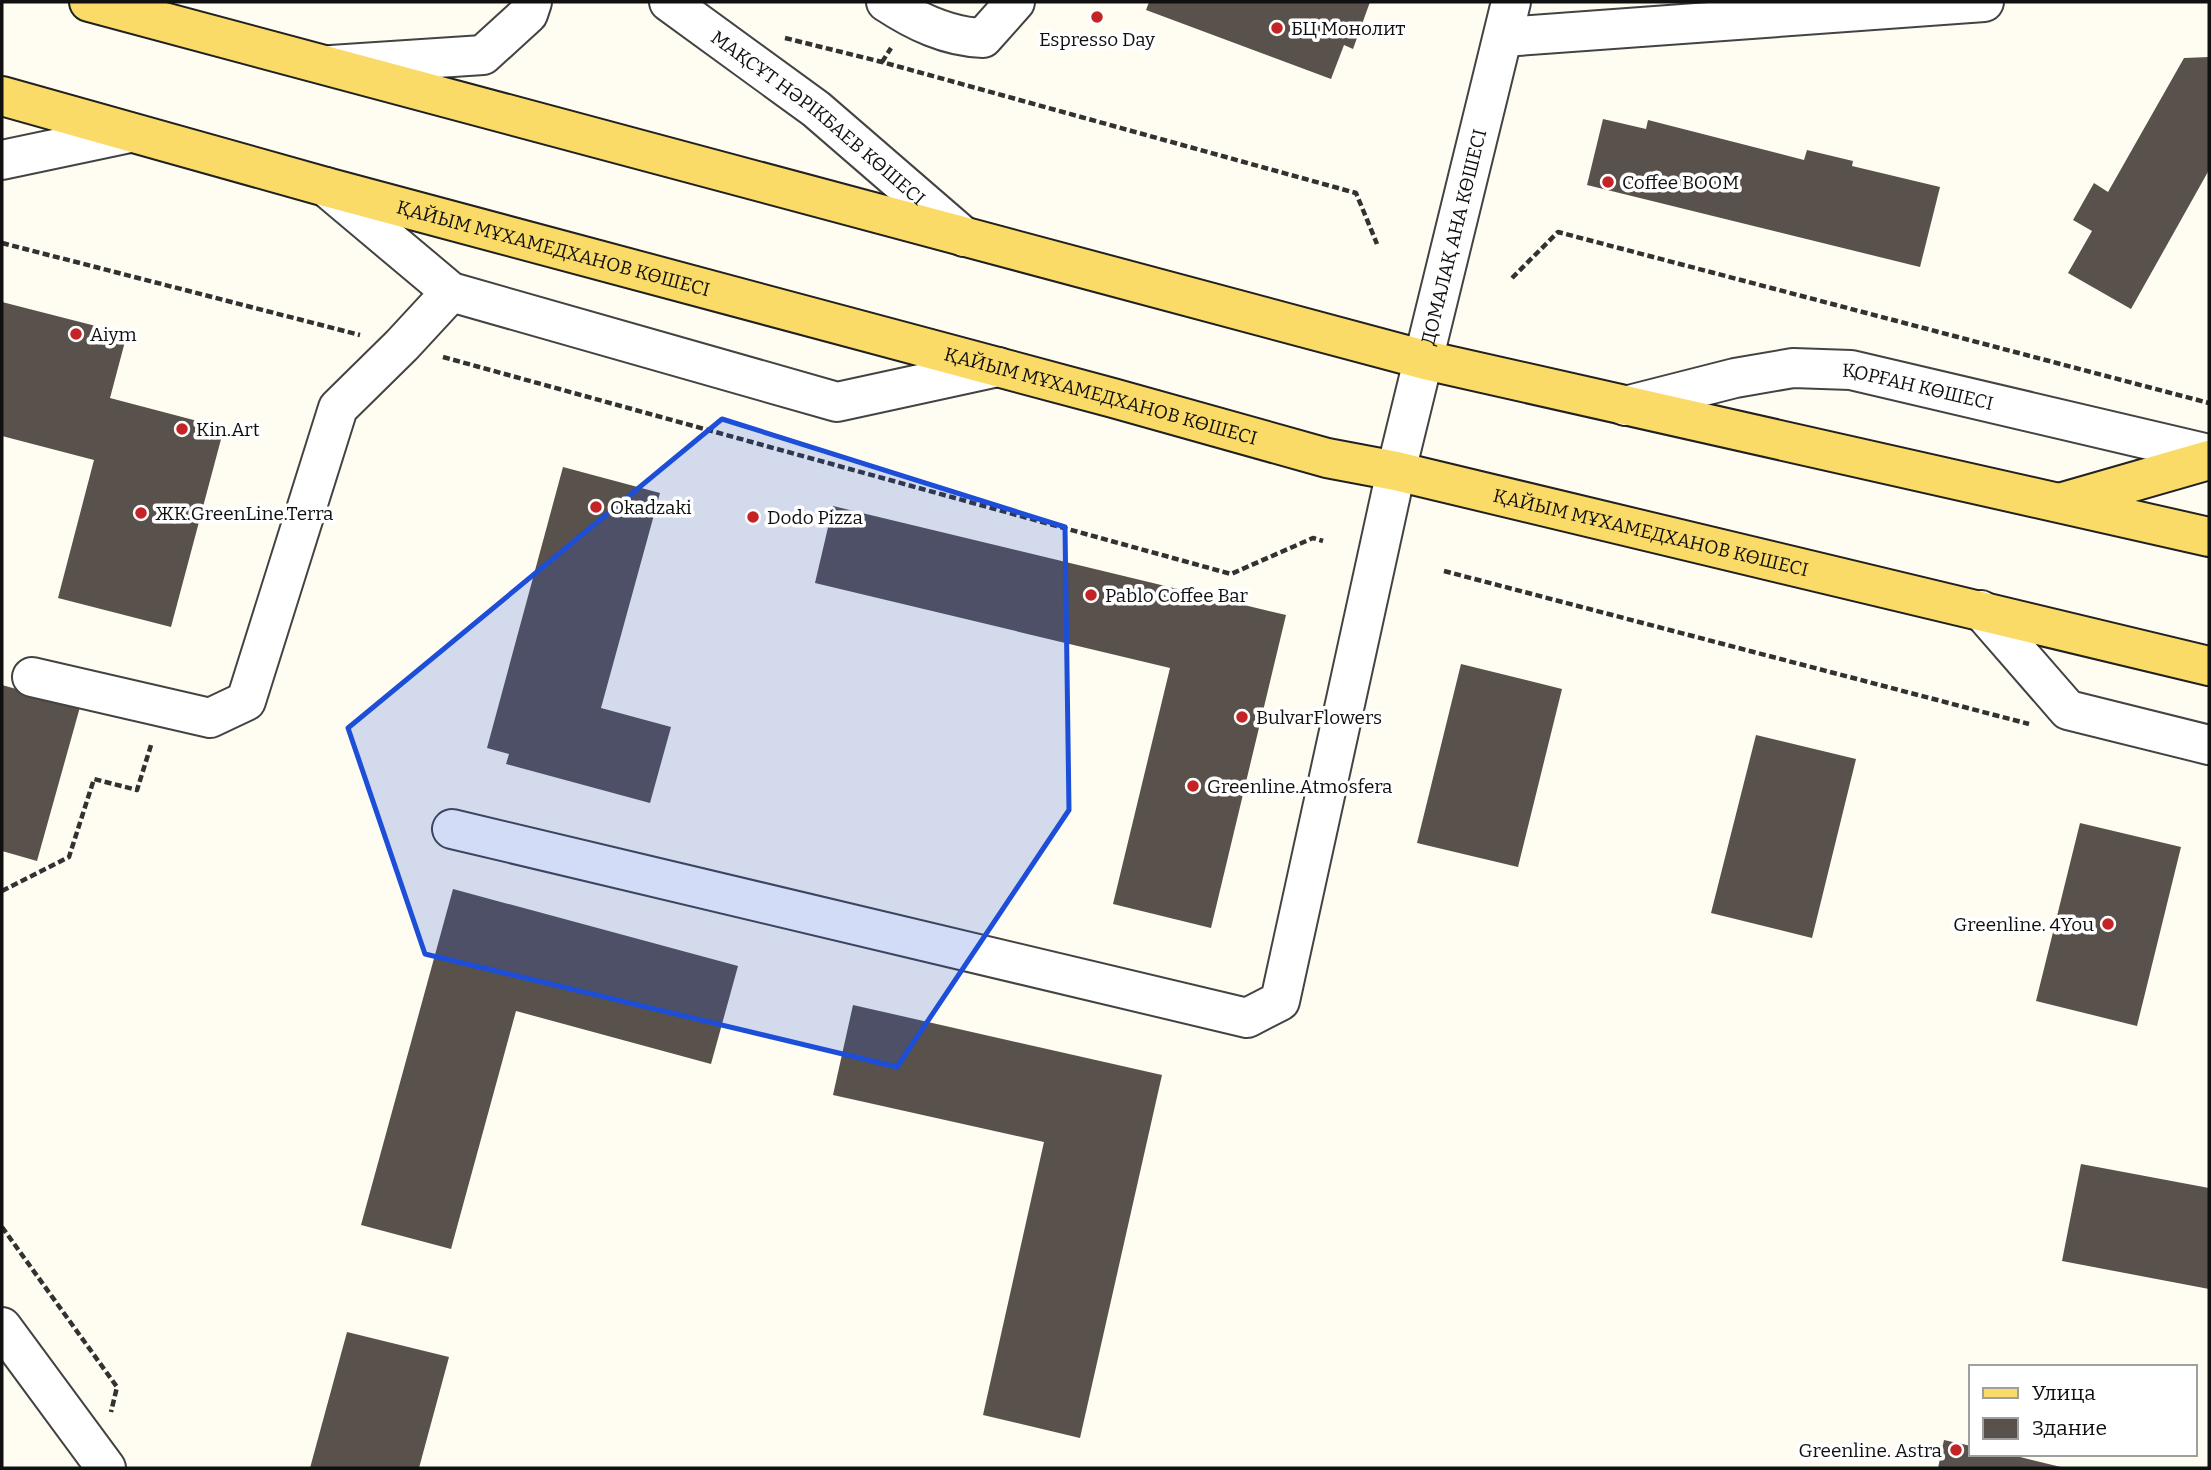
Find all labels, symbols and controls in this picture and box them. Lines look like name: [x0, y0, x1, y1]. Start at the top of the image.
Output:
marker: Espresso Day: [1089, 9, 1105, 25]
place label: БЦ Монолит: [1291, 17, 1405, 40]
marker: БЦ Монолит: [1269, 20, 1285, 36]
street label: МАҚСҰТ НӘРІКБАЕВ КӨШЕСІ: [707, 26, 930, 210]
place label: Espresso Day: [1039, 28, 1156, 51]
street label: ДОМАЛАҚ АНА КӨШЕСІ: [1416, 127, 1491, 347]
place label: Coffee BOOM: [1622, 171, 1739, 194]
marker: Coffee BOOM: [1600, 174, 1616, 190]
street label: ҚАЙЫМ МҰХАМЕДХАНОВ КӨШЕСІ: [394, 195, 712, 301]
place label: Aiym: [90, 323, 137, 346]
marker: Aiym: [68, 326, 84, 342]
street label: ҚАЙЫМ МҰХАМЕДХАНОВ КӨШЕСІ: [942, 342, 1260, 450]
street label: ҚОРҒАН КӨШЕСІ: [1842, 359, 1996, 415]
place label: Kin.Art: [196, 418, 260, 441]
marker: Kin.Art: [174, 421, 190, 437]
street label: ҚАЙЫМ МҰХАМЕДХАНОВ КӨШЕСІ: [1491, 484, 1811, 582]
place label: Okadzaki: [610, 496, 692, 519]
marker: Okadzaki: [588, 499, 604, 515]
place label: ЖК.GreenLine.Terra: [155, 502, 334, 525]
marker: ЖК.GreenLine.Terra: [133, 505, 149, 521]
place label: Dodo Pizza: [767, 506, 864, 529]
marker: Dodo Pizza: [745, 509, 761, 525]
place label: Pablo Coffee Bar: [1105, 584, 1249, 607]
marker: Pablo Coffee Bar: [1083, 587, 1099, 603]
place label: BulvarFlowers: [1256, 706, 1382, 729]
marker: BulvarFlowers: [1234, 709, 1250, 725]
place label: Greenline.Atmosfera: [1207, 775, 1393, 798]
marker: Greenline.Atmosfera: [1185, 778, 1201, 794]
place label: Greenline. 4You: [1953, 913, 2094, 936]
marker: Greenline. 4You: [2100, 916, 2116, 932]
legend: [1969, 1365, 2197, 1456]
text: Улица: [2032, 1380, 2096, 1406]
text: Здание: [2032, 1415, 2107, 1441]
place label: Greenline. Astra: [1799, 1439, 1943, 1462]
marker: Greenline. Astra: [1948, 1442, 1964, 1458]

